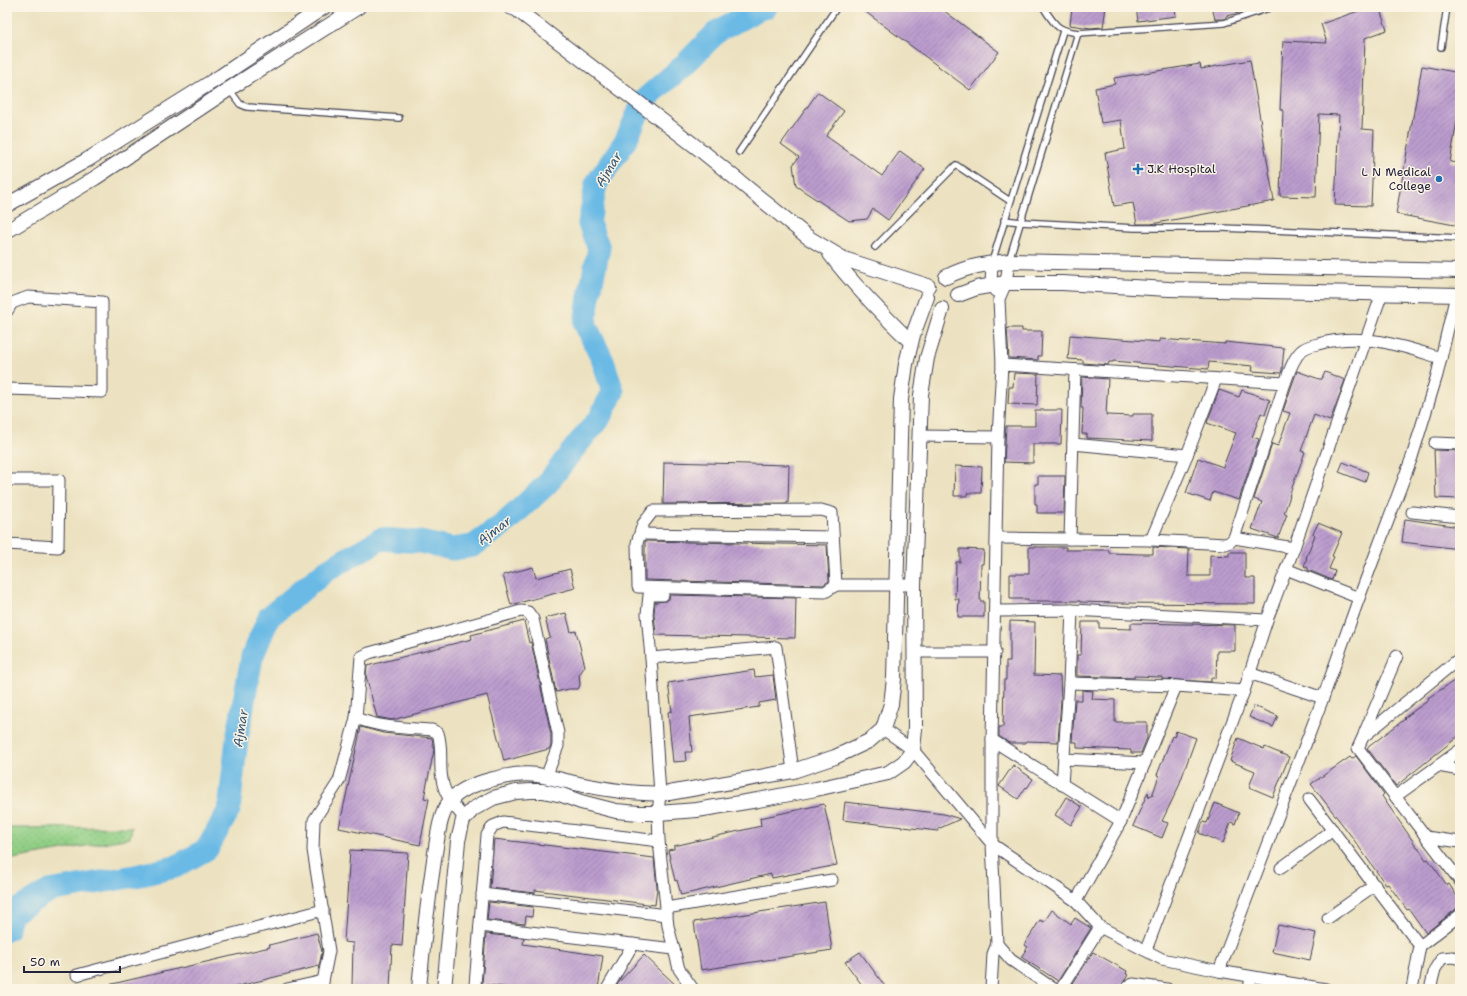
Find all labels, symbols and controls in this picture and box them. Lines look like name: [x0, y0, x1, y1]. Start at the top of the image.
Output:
water label: Ajmar: [591, 148, 626, 190]
place label: J.K Hospital: [1147, 161, 1216, 177]
marker: J.K Hospital: [1132, 163, 1144, 175]
place label: L N Medical College: [1361, 164, 1431, 194]
marker: L N Medical College: [1434, 174, 1444, 184]
water label: Ajmar: [474, 512, 515, 549]
water label: Ajmar: [229, 707, 252, 748]
scale bar: [24, 948, 120, 974]
text: 50 m: [30, 954, 60, 970]

